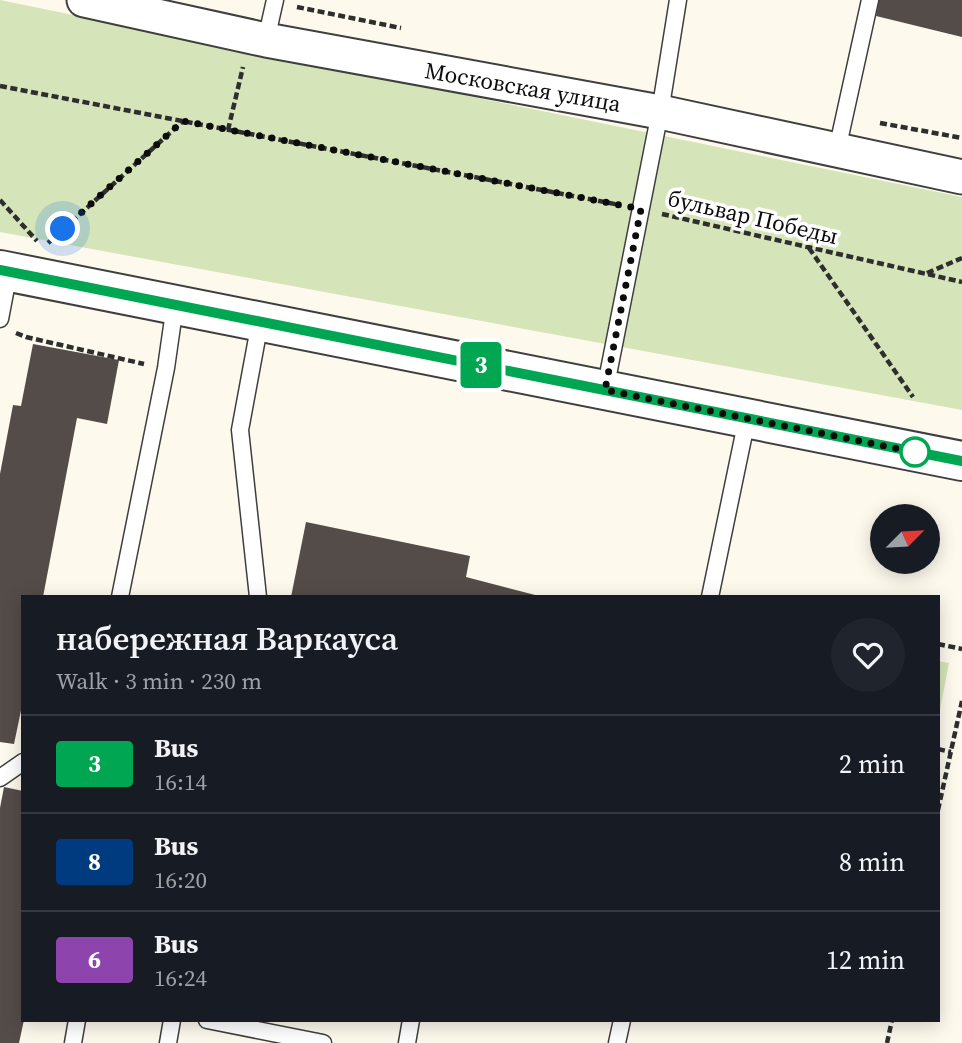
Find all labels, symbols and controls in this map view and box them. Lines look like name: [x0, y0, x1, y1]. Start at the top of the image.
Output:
street label: Московская улица: [422, 54, 624, 120]
street label: бульвар Победы: [665, 182, 841, 252]
your location: [45, 211, 80, 246]
line badge: 3: [458, 342, 504, 388]
text: 3: [474, 348, 488, 381]
unlabelled marker: [900, 437, 930, 467]
north arrow: [870, 504, 940, 574]
map controls: [870, 504, 940, 574]
text: набережная Варкауса: [56, 616, 398, 661]
button: heart: [831, 618, 905, 692]
text: Walk · 3 min · 230 m: [56, 665, 262, 697]
text: Bus: [154, 730, 198, 766]
text: 2 min: [839, 746, 905, 782]
text: 3: [88, 747, 101, 780]
text: 16:14: [154, 766, 207, 798]
text: Bus: [154, 828, 198, 864]
text: 8 min: [839, 844, 905, 880]
text: 8: [88, 845, 101, 878]
text: 16:20: [154, 864, 207, 896]
text: Bus: [154, 926, 198, 962]
text: 12 min: [826, 942, 905, 978]
text: 6: [88, 943, 101, 976]
text: 16:24: [154, 962, 207, 994]

